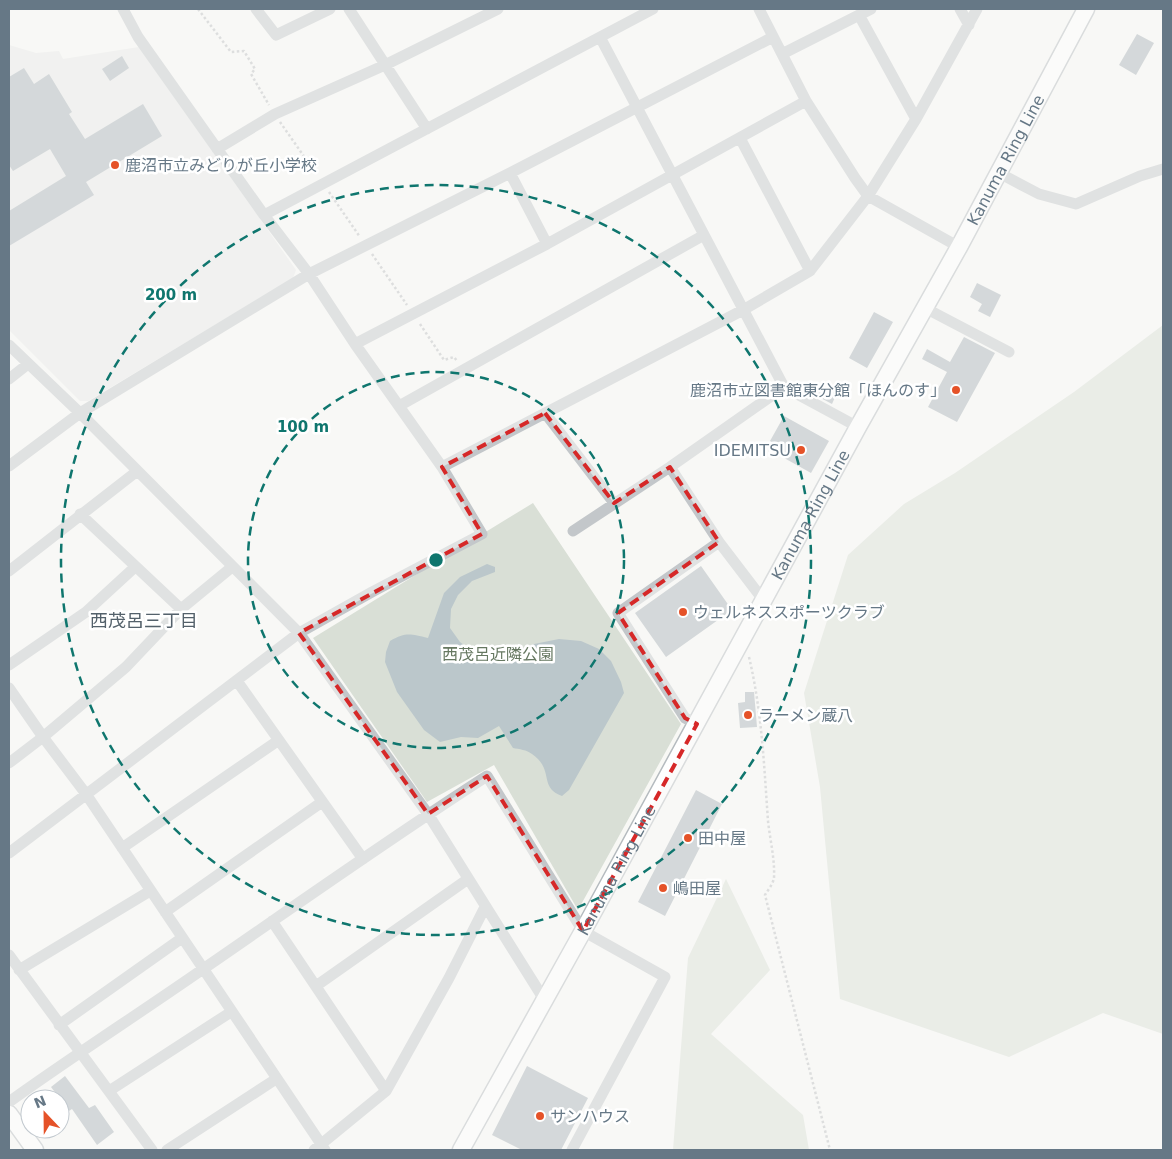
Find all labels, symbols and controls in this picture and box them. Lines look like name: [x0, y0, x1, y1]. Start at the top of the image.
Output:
street label: Kanuma Ring Line: [963, 92, 1048, 229]
place label: 鹿沼市立みどりが丘小学校: [125, 156, 317, 175]
marker: 鹿沼市立みどりが丘小学校: [109, 159, 121, 171]
text: 200 m: [145, 286, 197, 304]
place label: 鹿沼市立図書館東分館「ほんのす」: [690, 381, 946, 400]
marker: 鹿沼市立図書館東分館「ほんのす」: [950, 384, 962, 396]
text: 100 m: [277, 418, 329, 436]
place label: IDEMITSU: [714, 441, 791, 460]
marker: IDEMITSU: [795, 444, 807, 456]
street label: Kanuma Ring Line: [768, 447, 854, 583]
centre of rings: [427, 551, 445, 569]
place label: ウェルネススポーツクラブ: [693, 603, 885, 622]
marker: ウェルネススポーツクラブ: [677, 606, 689, 618]
district label: 西茂呂三丁目: [90, 610, 198, 631]
park label: 西茂呂近隣公園: [442, 645, 554, 664]
place label: ラーメン蔵八: [758, 706, 853, 725]
marker: ラーメン蔵八: [742, 709, 754, 721]
street label: Kanuma Ring Line: [574, 802, 660, 939]
place label: 田中屋: [698, 829, 746, 848]
marker: 田中屋: [682, 832, 694, 844]
place label: 嶋田屋: [673, 879, 721, 898]
marker: 嶋田屋: [657, 882, 669, 894]
north arrow: [20, 1089, 70, 1139]
text: N: [32, 1092, 49, 1112]
place label: サンハウス: [550, 1107, 630, 1126]
marker: サンハウス: [534, 1110, 546, 1122]

